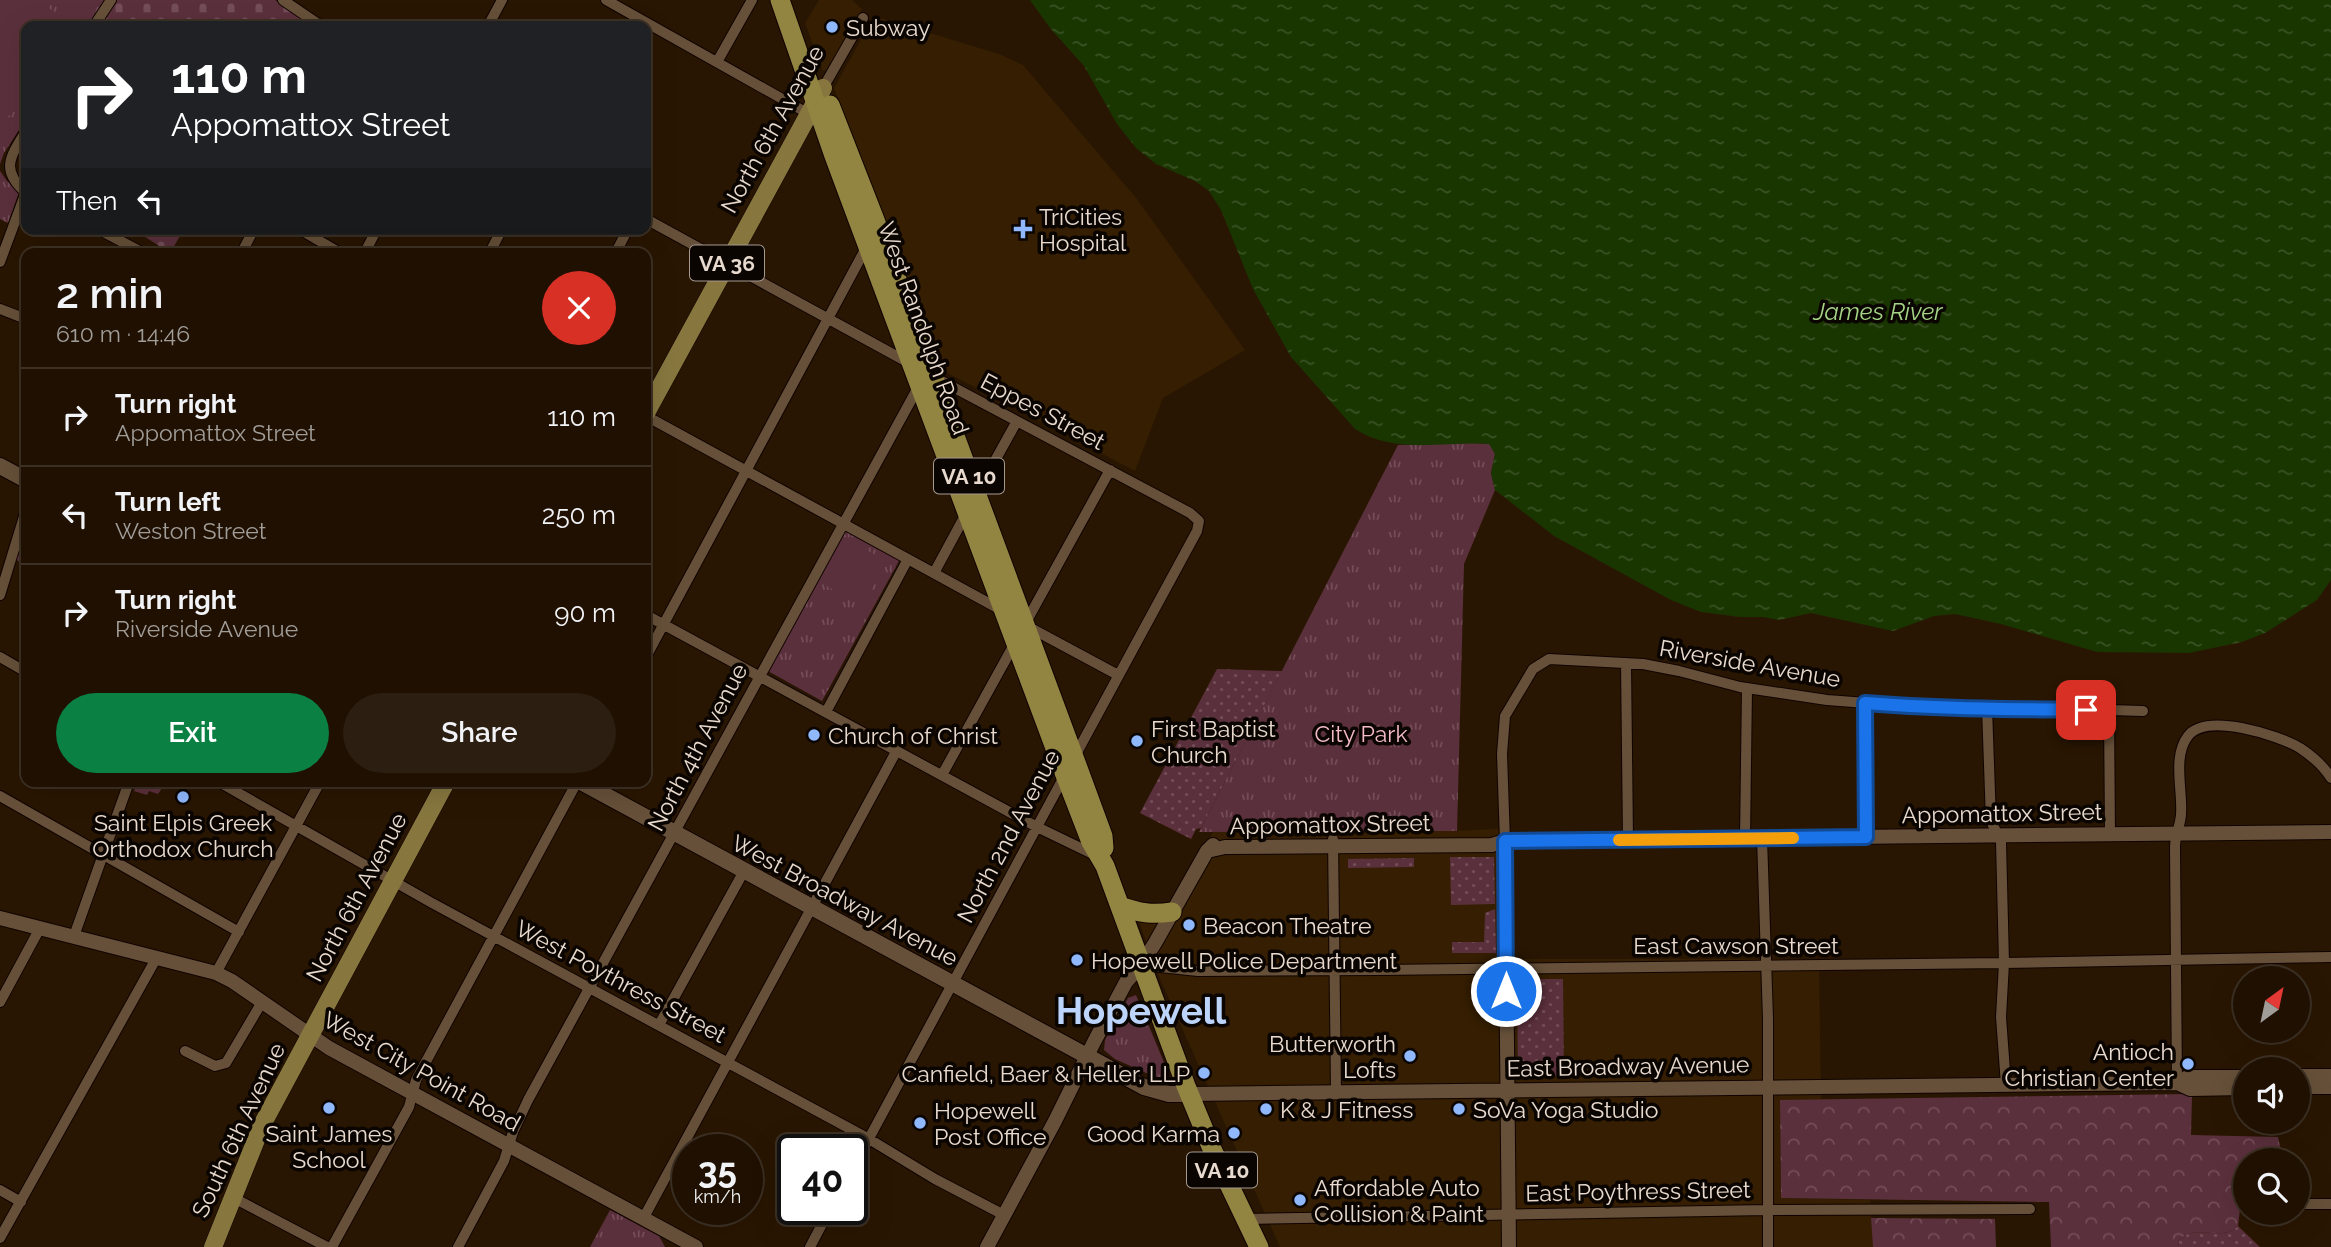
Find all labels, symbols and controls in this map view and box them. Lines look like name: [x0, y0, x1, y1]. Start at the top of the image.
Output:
place label: Subway: [846, 14, 930, 41]
marker: Subway: [824, 19, 840, 35]
street label: North 6th Avenue: [715, 41, 829, 217]
text: 110 m: [171, 47, 307, 104]
icon: right: [56, 49, 147, 140]
text: Appomattox Street: [171, 106, 450, 143]
icon: left: [131, 182, 169, 220]
text: Then: [56, 186, 117, 216]
place label: TriCities Hospital: [1039, 203, 1127, 256]
street label: West Randolph Road: [873, 218, 975, 438]
marker: TriCities Hospital: [1013, 219, 1033, 239]
road number: VA 36: [690, 246, 764, 280]
text: 2 min: [56, 269, 164, 318]
button: close: [542, 271, 616, 345]
water label: James River: [1812, 297, 1943, 326]
text: 610 m · 14:46: [56, 320, 190, 347]
street label: Eppes Street: [976, 367, 1110, 455]
text: Turn right: [115, 389, 236, 419]
icon: right: [56, 398, 94, 436]
text: 110 m: [547, 402, 616, 432]
text: Appomattox Street: [115, 419, 316, 446]
road number: VA 10: [934, 458, 1004, 494]
text: Turn left: [115, 487, 221, 517]
icon: left: [56, 496, 94, 534]
text: 250 m: [542, 500, 616, 530]
text: Weston Street: [115, 517, 266, 544]
text: Turn right: [115, 585, 236, 615]
icon: right: [56, 594, 94, 632]
text: 90 m: [554, 598, 616, 628]
text: Riverside Avenue: [115, 615, 298, 642]
street label: Riverside Avenue: [1657, 634, 1843, 692]
street label: North 4th Avenue: [641, 659, 753, 835]
pin: [2056, 680, 2116, 740]
icon: arrive: [2067, 691, 2105, 729]
button: Exit: [56, 693, 329, 773]
button: Share: [343, 693, 616, 773]
place label: First Baptist Church: [1151, 715, 1276, 768]
park label: City Park: [1314, 720, 1408, 747]
place label: Church of Christ: [828, 722, 998, 749]
marker: Church of Christ: [806, 727, 822, 743]
marker: First Baptist Church: [1129, 733, 1145, 749]
street label: North 2nd Avenue: [951, 745, 1065, 927]
marker: Saint Elpis Greek Orthodox Church: [175, 789, 191, 805]
street label: Appomattox Street: [1901, 798, 2103, 828]
street label: North 6th Avenue: [300, 808, 412, 986]
place label: Saint Elpis Greek Orthodox Church: [92, 809, 274, 862]
street label: Appomattox Street: [1229, 809, 1431, 839]
street label: West Broadway Avenue: [727, 829, 963, 971]
place label: Beacon Theatre: [1203, 912, 1371, 939]
street label: West Poythress Street: [511, 914, 731, 1048]
marker: Beacon Theatre: [1181, 917, 1197, 933]
street label: East Cawson Street: [1633, 932, 1839, 959]
place label: Hopewell Police Department: [1091, 947, 1398, 974]
marker: Hopewell Police Department: [1069, 952, 1085, 968]
position arrow: [1469, 954, 1543, 1028]
north arrow: [2233, 966, 2310, 1043]
map controls: [2233, 966, 2310, 1225]
district label: Hopewell: [1056, 989, 1227, 1033]
street label: West City Point Road: [318, 1005, 526, 1137]
place label: Butterworth Lofts: [1269, 1030, 1396, 1083]
place label: Antioch Christian Center: [2004, 1038, 2174, 1091]
street label: South 6th Avenue: [186, 1039, 290, 1221]
marker: Butterworth Lofts: [1402, 1048, 1418, 1064]
street label: East Broadway Avenue: [1506, 1050, 1750, 1082]
marker: Antioch Christian Center: [2180, 1056, 2196, 1072]
button: sound: [2233, 1057, 2310, 1134]
place label: Canfield, Baer & Heller, LLP: [901, 1060, 1190, 1087]
marker: Canfield, Baer & Heller, LLP: [1196, 1065, 1212, 1081]
place label: K & J Fitness: [1280, 1096, 1413, 1123]
place label: SoVa Yoga Studio: [1473, 1096, 1658, 1123]
place label: Hopewell Post Office: [934, 1097, 1047, 1150]
marker: Saint James School: [321, 1100, 337, 1116]
marker: K & J Fitness: [1258, 1101, 1274, 1117]
marker: SoVa Yoga Studio: [1451, 1101, 1467, 1117]
marker: Hopewell Post Office: [912, 1115, 928, 1131]
place label: Saint James School: [266, 1120, 392, 1173]
place label: Good Karma: [1087, 1120, 1220, 1147]
marker: Good Karma: [1226, 1125, 1242, 1141]
speed limit sign: 40: [777, 1134, 868, 1225]
button: search: [2233, 1148, 2310, 1225]
text: 35: [698, 1150, 737, 1191]
road number: VA 10: [1187, 1152, 1257, 1188]
place label: Affordable Auto Collision & Paint: [1314, 1174, 1484, 1227]
street label: East Poythress Street: [1525, 1176, 1751, 1206]
text: km/h: [694, 1186, 741, 1207]
marker: Affordable Auto Collision & Paint: [1292, 1192, 1308, 1208]

